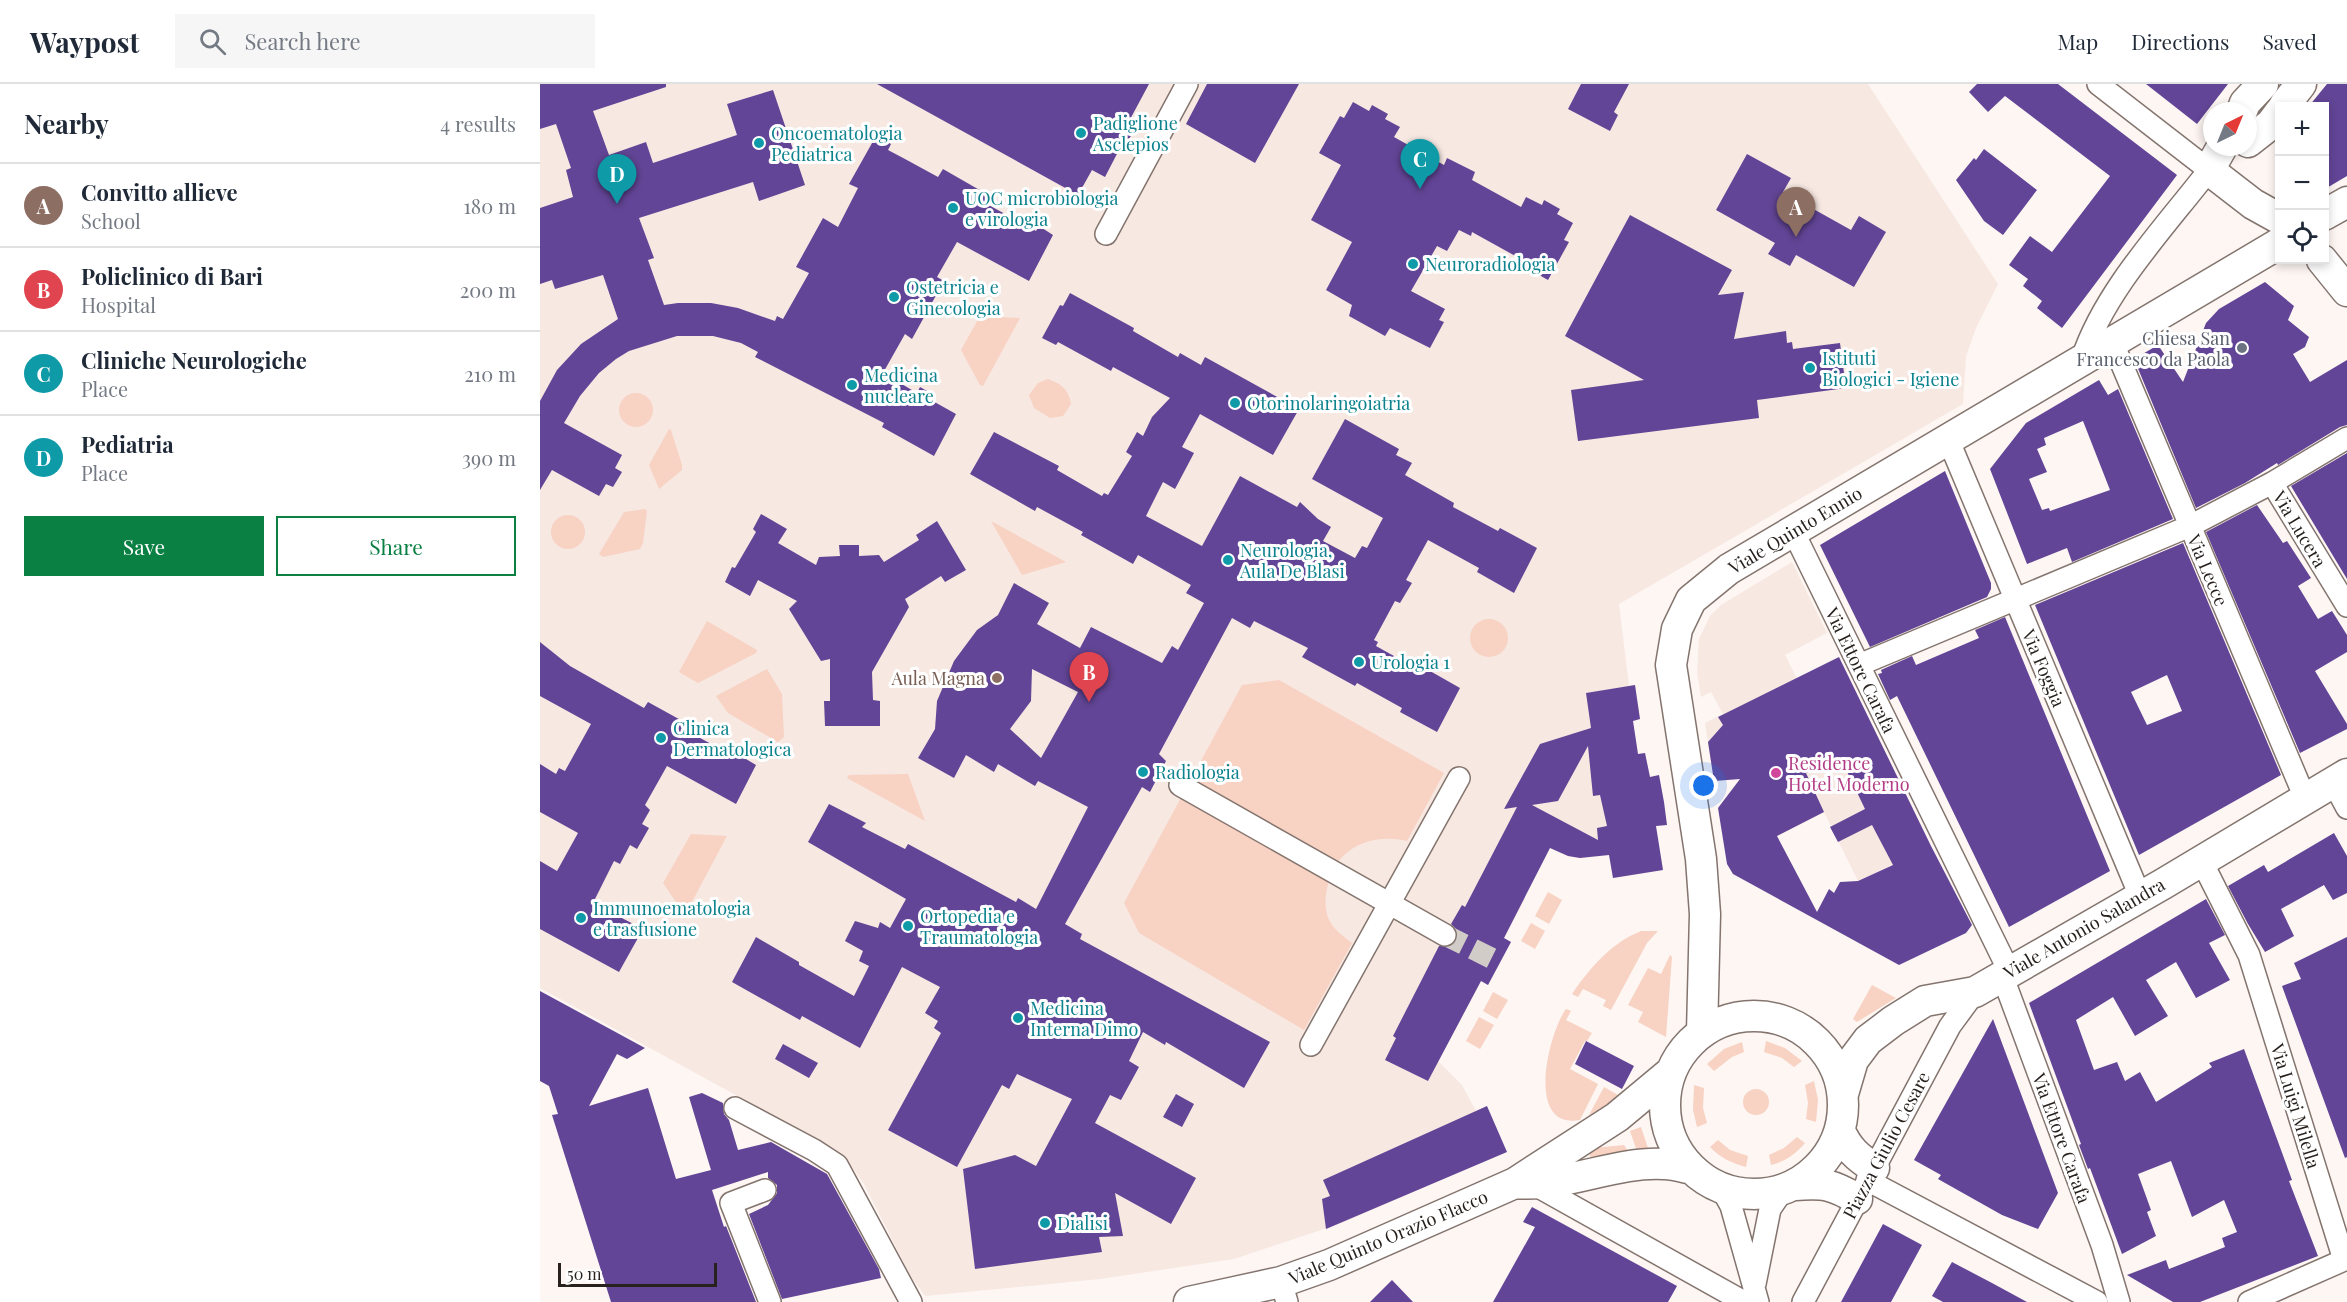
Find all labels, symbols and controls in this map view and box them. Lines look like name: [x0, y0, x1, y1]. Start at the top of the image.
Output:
search box: [175, 14, 595, 68]
text: Waypost: [30, 23, 139, 60]
icon: search: [196, 25, 229, 58]
text: Search here: [244, 26, 361, 56]
text: Map: [2057, 27, 2098, 55]
text: Directions: [2131, 27, 2229, 55]
text: Saved: [2262, 27, 2317, 55]
north arrow: [2203, 102, 2257, 156]
map controls: [2275, 102, 2329, 264]
button: +: [2275, 102, 2329, 156]
text: Nearby: [24, 106, 109, 141]
text: 4 results: [440, 110, 516, 137]
place label: Padiglione Asclepios: [1092, 111, 1178, 156]
place label: Oncoematologia Pediatrica: [771, 121, 902, 166]
marker: Padiglione Asclepios: [1074, 126, 1088, 140]
marker: Oncoematologia Pediatrica: [752, 136, 766, 150]
pin: C: [1400, 140, 1440, 189]
pin: D: [598, 154, 637, 204]
button: −: [2275, 156, 2329, 210]
text: Convitto allieve: [81, 177, 238, 207]
place label: UOC microbiologia e virologia: [965, 186, 1119, 231]
pin: A: [1776, 188, 1816, 237]
text: A: [37, 192, 50, 219]
text: 180 m: [463, 192, 516, 219]
marker: UOC microbiologia e virologia: [946, 201, 960, 215]
text: School: [81, 207, 141, 234]
button: locate: [2275, 210, 2329, 264]
place label: Neuroradiologia: [1425, 252, 1555, 276]
marker: Neuroradiologia: [1406, 257, 1420, 271]
text: Policlinico di Bari: [81, 261, 263, 291]
place label: Ostetricia e Ginecologia: [906, 275, 1001, 320]
text: B: [37, 276, 50, 303]
text: 200 m: [460, 276, 516, 303]
marker: Ostetricia e Ginecologia: [887, 290, 901, 304]
text: Hospital: [81, 291, 156, 318]
place label: Chiesa San Francesco da Paola: [2076, 326, 2230, 371]
marker: Chiesa San Francesco da Paola: [2235, 341, 2249, 355]
text: Cliniche Neurologiche: [81, 345, 307, 375]
place label: Istituti Biologici - Igiene: [1822, 346, 1959, 391]
text: C: [36, 360, 51, 387]
text: 210 m: [464, 360, 516, 387]
marker: Istituti Biologici - Igiene: [1803, 361, 1817, 375]
place label: Medicina nucleare: [864, 363, 938, 408]
text: Place: [81, 375, 128, 402]
marker: Medicina nucleare: [845, 378, 859, 392]
place label: Otorinolaringoiatria: [1247, 391, 1410, 415]
marker: Otorinolaringoiatria: [1228, 396, 1242, 410]
text: Pediatria: [81, 429, 174, 459]
text: D: [36, 444, 51, 471]
text: 390 m: [462, 444, 516, 471]
text: Place: [81, 459, 128, 486]
street label: Viale Quinto Ennio: [1723, 481, 1866, 580]
street label: Via Lucera: [2267, 485, 2332, 572]
button: Save: [24, 516, 264, 576]
button: Share: [276, 516, 516, 576]
street label: Via Lecce: [2182, 530, 2234, 610]
place label: Neurologia, Aula De Blasi: [1239, 538, 1345, 583]
marker: Neurologia, Aula De Blasi: [1221, 553, 1235, 567]
street label: Via Ettore Carafa: [1820, 602, 1902, 737]
street label: Via Foggia: [2016, 625, 2071, 711]
place label: Urologia 1: [1371, 650, 1450, 674]
pin: B: [1070, 652, 1108, 702]
marker: Urologia 1: [1352, 655, 1366, 669]
place label: Aula Magna: [891, 666, 985, 690]
marker: Aula Magna: [990, 671, 1004, 685]
place label: Clinica Dermatologica: [673, 716, 791, 761]
marker: Clinica Dermatologica: [654, 731, 668, 745]
place label: Residence Hotel Moderno: [1788, 751, 1910, 796]
place label: Radiologia: [1155, 760, 1240, 784]
marker: Radiologia: [1136, 765, 1150, 779]
marker: Residence Hotel Moderno: [1769, 766, 1783, 780]
your location: [1689, 771, 1718, 800]
street label: Viale Antonio Salandra: [1998, 872, 2169, 985]
place label: Immunoematologia e trasfusione: [593, 896, 751, 941]
place label: Ortopedia e Traumatologia: [920, 904, 1038, 949]
marker: Immunoematologia e trasfusione: [574, 911, 588, 925]
marker: Ortopedia e Traumatologia: [901, 919, 915, 933]
place label: Medicina Interna Dimo: [1030, 996, 1139, 1041]
marker: Medicina Interna Dimo: [1011, 1011, 1025, 1025]
street label: Via Luigi Milella: [2265, 1040, 2326, 1171]
street label: Piazza Giulio Cesare: [1837, 1067, 1935, 1223]
street label: Via Ettore Carafa: [2027, 1069, 2097, 1206]
street label: Viale Quinto Orazio Flacco: [1284, 1184, 1491, 1290]
place label: Dialisi: [1057, 1211, 1108, 1235]
marker: Dialisi: [1038, 1216, 1052, 1230]
scale bar: [558, 1260, 717, 1288]
text: 50 m: [567, 1263, 601, 1284]

